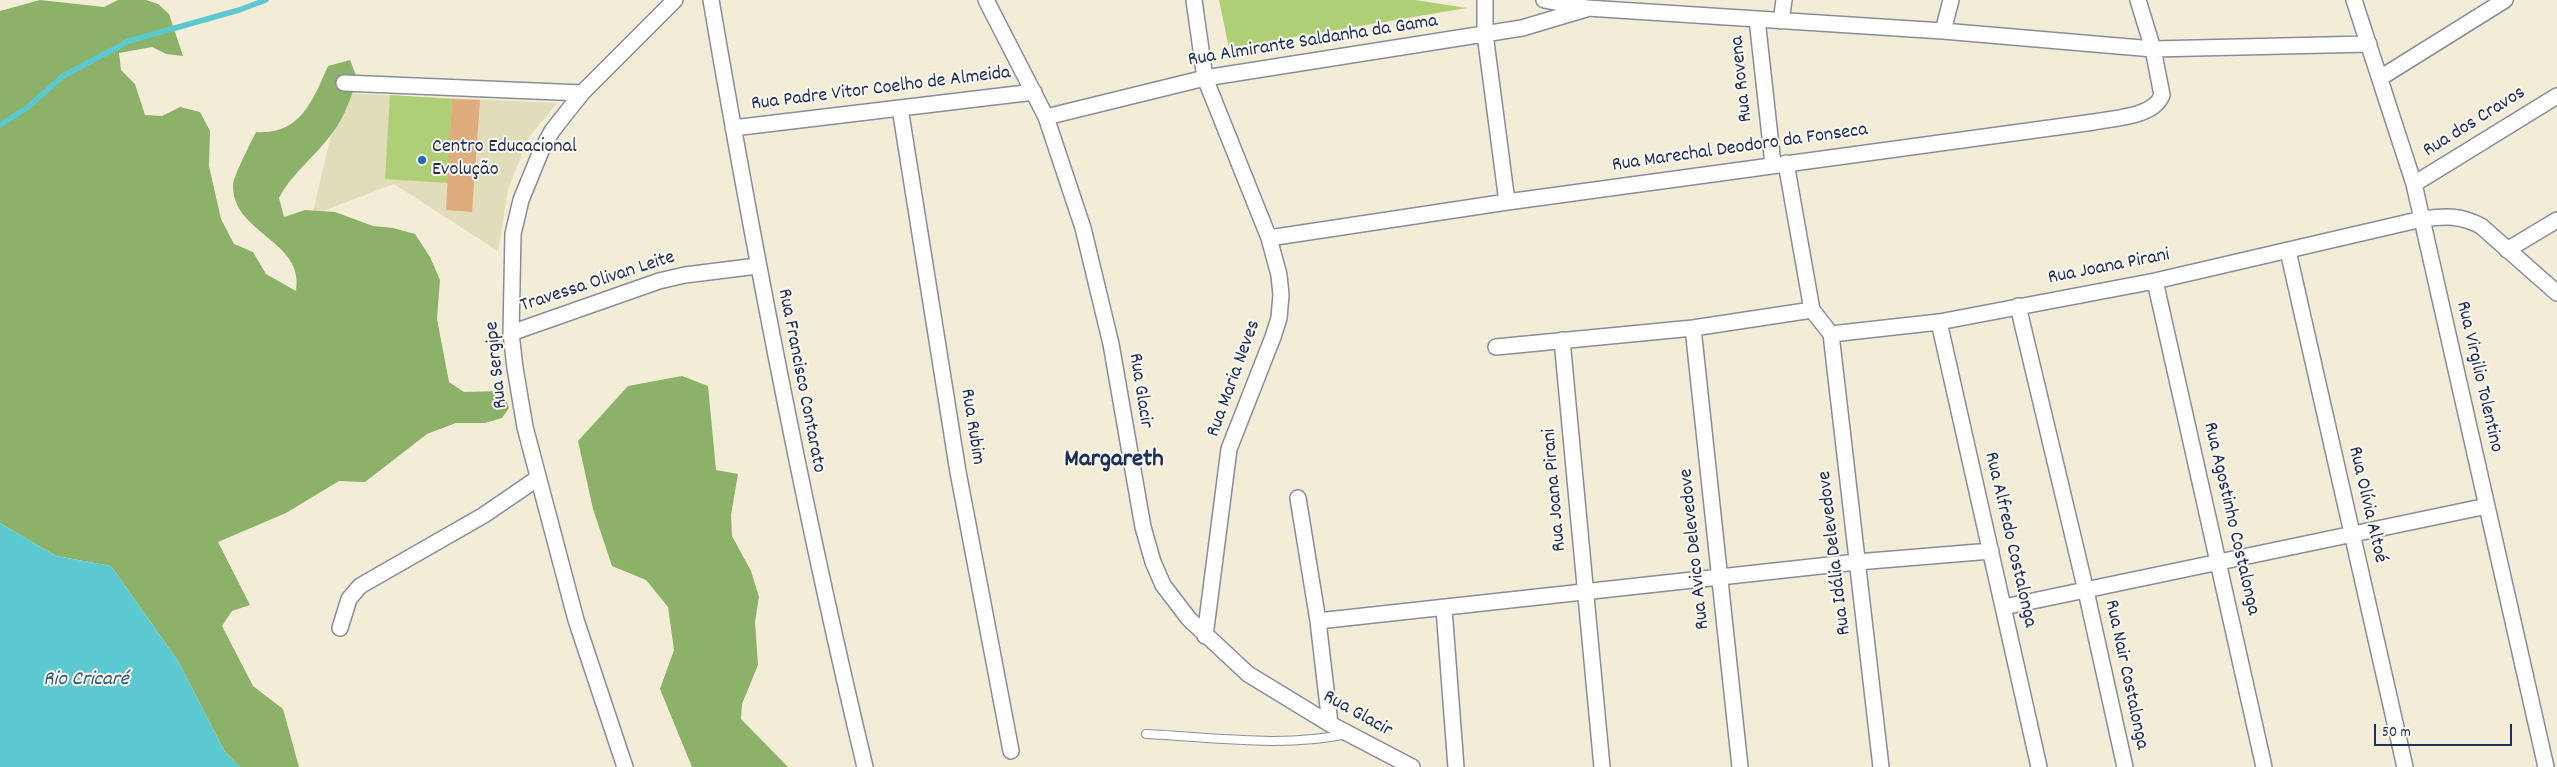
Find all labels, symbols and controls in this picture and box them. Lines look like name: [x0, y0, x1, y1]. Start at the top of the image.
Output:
street label: Rua Almirante Saldanha da Gama: [1187, 10, 1439, 74]
street label: Rua Rovena: [1727, 35, 1759, 123]
street label: Rua Padre Vitor Coelho de Almeida: [750, 62, 1012, 118]
street label: Rua dos Cravos: [2419, 82, 2531, 164]
street label: Rua Marechal Deodoro da Fonseca: [1611, 119, 1869, 179]
place label: Centro Educacional Evolução: [432, 136, 577, 183]
marker: Centro Educacional Evolução: [416, 154, 428, 166]
street label: Rua Joana Pirani: [2046, 244, 2172, 292]
street label: Travessa Olivan Leite: [518, 247, 678, 319]
street label: Rua Francisco Contarato: [770, 287, 830, 475]
street label: Rua Virgilio Tolentino: [2449, 299, 2507, 455]
street label: Rua Maria Neves: [1203, 317, 1267, 441]
street label: Rua Sergipe: [481, 320, 515, 410]
street label: Rua Glacir: [1121, 352, 1157, 430]
street label: Rua Rubim: [953, 387, 989, 467]
street label: Rua Agostinho Costalonga: [2196, 420, 2264, 618]
street label: Rua Joana Pirani: [1539, 427, 1573, 553]
street label: Rua Olívia Altoé: [2341, 444, 2391, 566]
district label: Margareth: [1064, 447, 1164, 477]
street label: Rua Alfredo Costalonga: [1977, 450, 2041, 630]
street label: Rua Avico Delevedove: [1676, 467, 1716, 631]
street label: Rua Idália Delevedove: [1814, 469, 1858, 637]
street label: Rua Nair Costalonga: [2097, 598, 2153, 752]
water label: Rio Cricaré: [43, 668, 129, 694]
street label: Rua Glacir: [1318, 686, 1396, 744]
scale bar: [2377, 714, 2514, 746]
text: 50 m: [2382, 722, 2411, 744]

